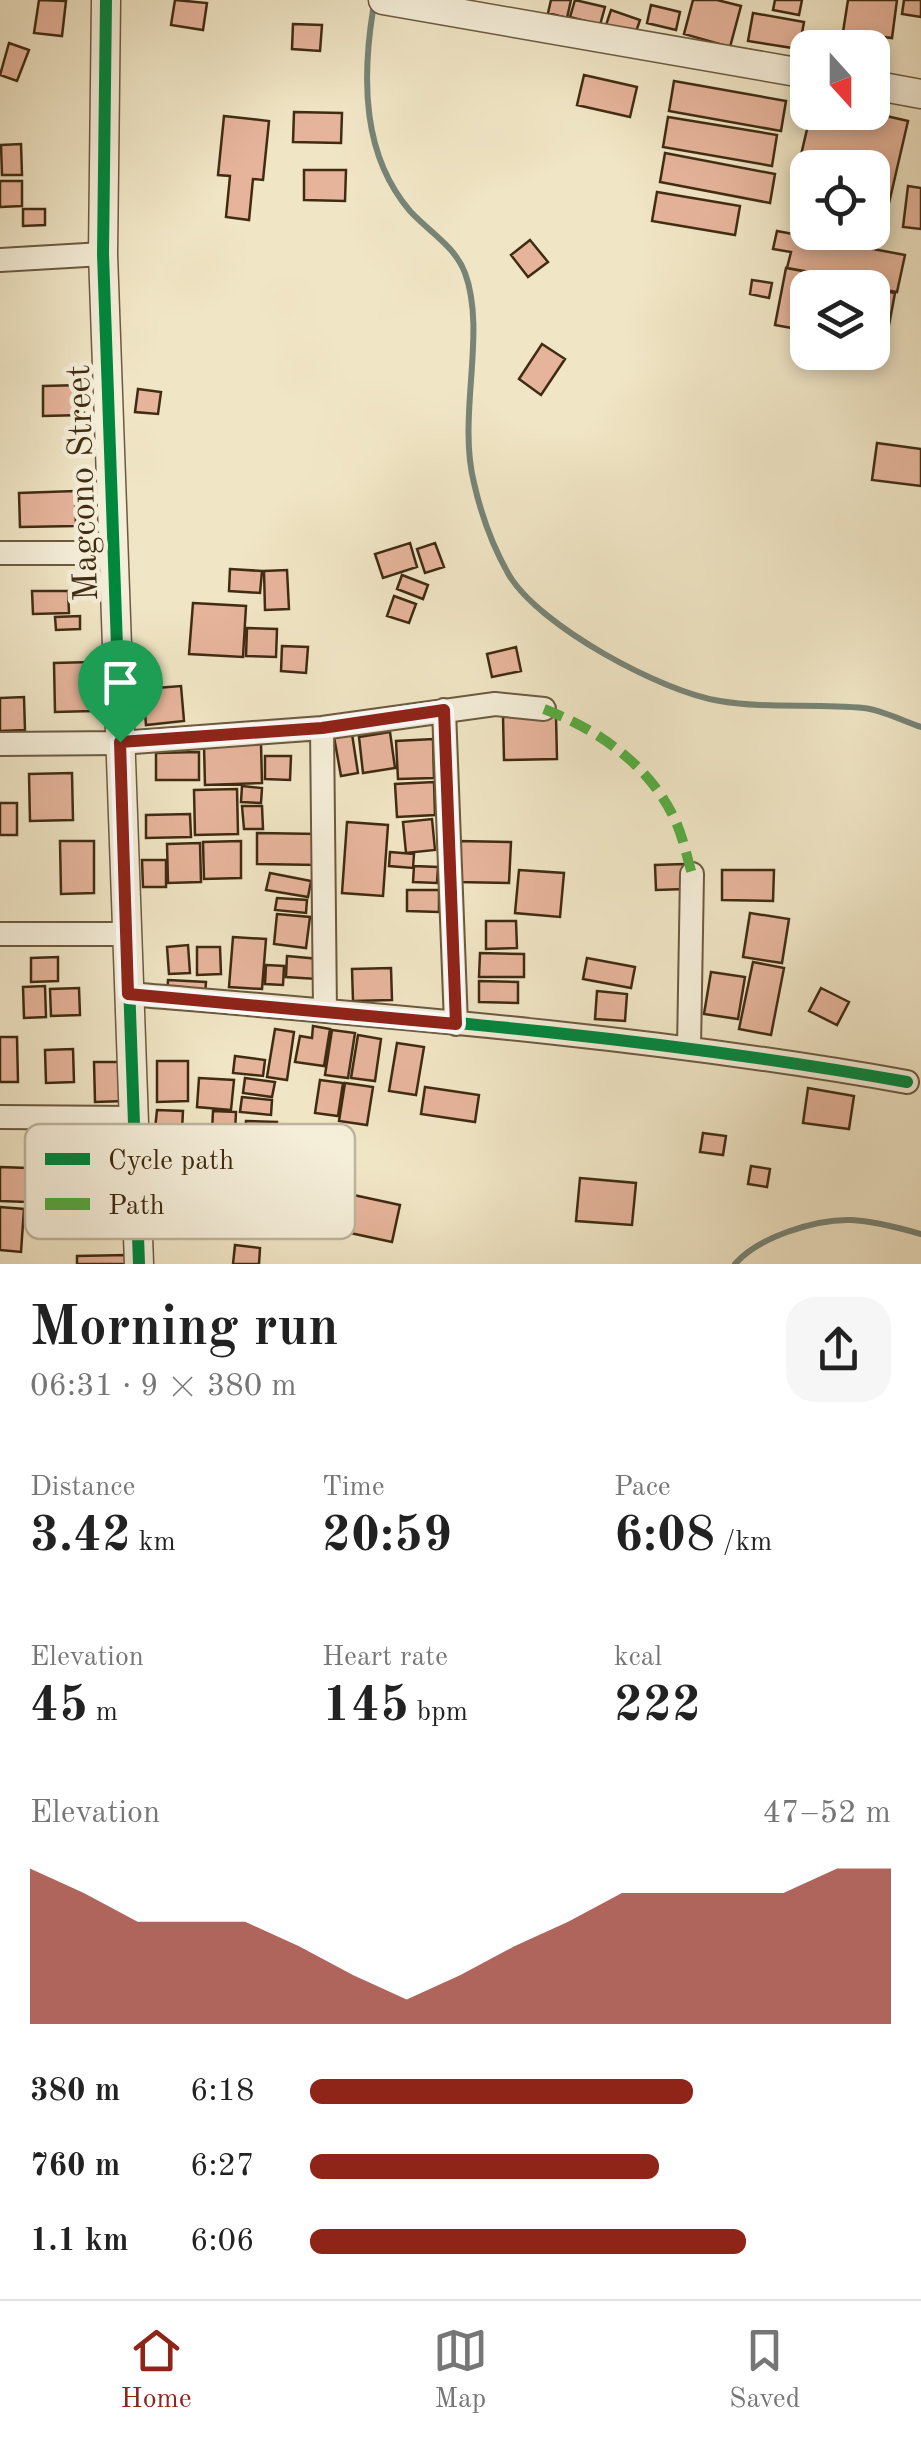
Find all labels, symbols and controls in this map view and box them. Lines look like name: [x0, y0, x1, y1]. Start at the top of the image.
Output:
north arrow: [790, 30, 890, 130]
map controls: [790, 30, 890, 370]
button: locate: [790, 150, 890, 250]
button: layers: [790, 270, 890, 370]
street label: Magcono Street: [62, 364, 105, 602]
pin: [78, 640, 163, 743]
icon: arrive: [93, 655, 148, 710]
legend: [25, 1124, 355, 1239]
text: Cycle path: [108, 1148, 234, 1176]
text: Path: [108, 1193, 165, 1221]
button: share: [786, 1297, 891, 1402]
text: Morning run: [30, 1302, 339, 1357]
text: 06:31 · 9 × 380 m: [30, 1371, 297, 1403]
text: Distance: [30, 1474, 135, 1502]
text: Time: [322, 1474, 385, 1502]
text: Pace: [614, 1474, 671, 1502]
text: 3.42: [30, 1512, 131, 1562]
text: 20:59: [322, 1512, 452, 1562]
text: 6:08: [614, 1512, 715, 1562]
text: km: [131, 1529, 176, 1557]
text: /km: [715, 1529, 772, 1557]
text: Elevation: [30, 1644, 144, 1672]
text: Heart rate: [322, 1644, 448, 1672]
text: kcal: [614, 1644, 662, 1672]
text: 45: [30, 1682, 88, 1732]
text: 145: [322, 1682, 409, 1732]
text: 222: [614, 1682, 701, 1732]
text: m: [88, 1699, 118, 1727]
text: bpm: [409, 1699, 468, 1727]
text: Elevation: [30, 1798, 160, 1830]
text: 47–52 m: [763, 1798, 891, 1830]
text: 380 m: [30, 2076, 120, 2108]
text: 6:18: [190, 2076, 255, 2108]
text: 760 m: [30, 2151, 120, 2183]
text: 6:27: [190, 2151, 255, 2183]
text: 1.1 km: [30, 2226, 129, 2258]
text: 6:06: [190, 2226, 255, 2258]
tab: Home: [121, 2323, 192, 2418]
tab: Map: [433, 2323, 488, 2418]
tab: Saved: [729, 2323, 800, 2418]

